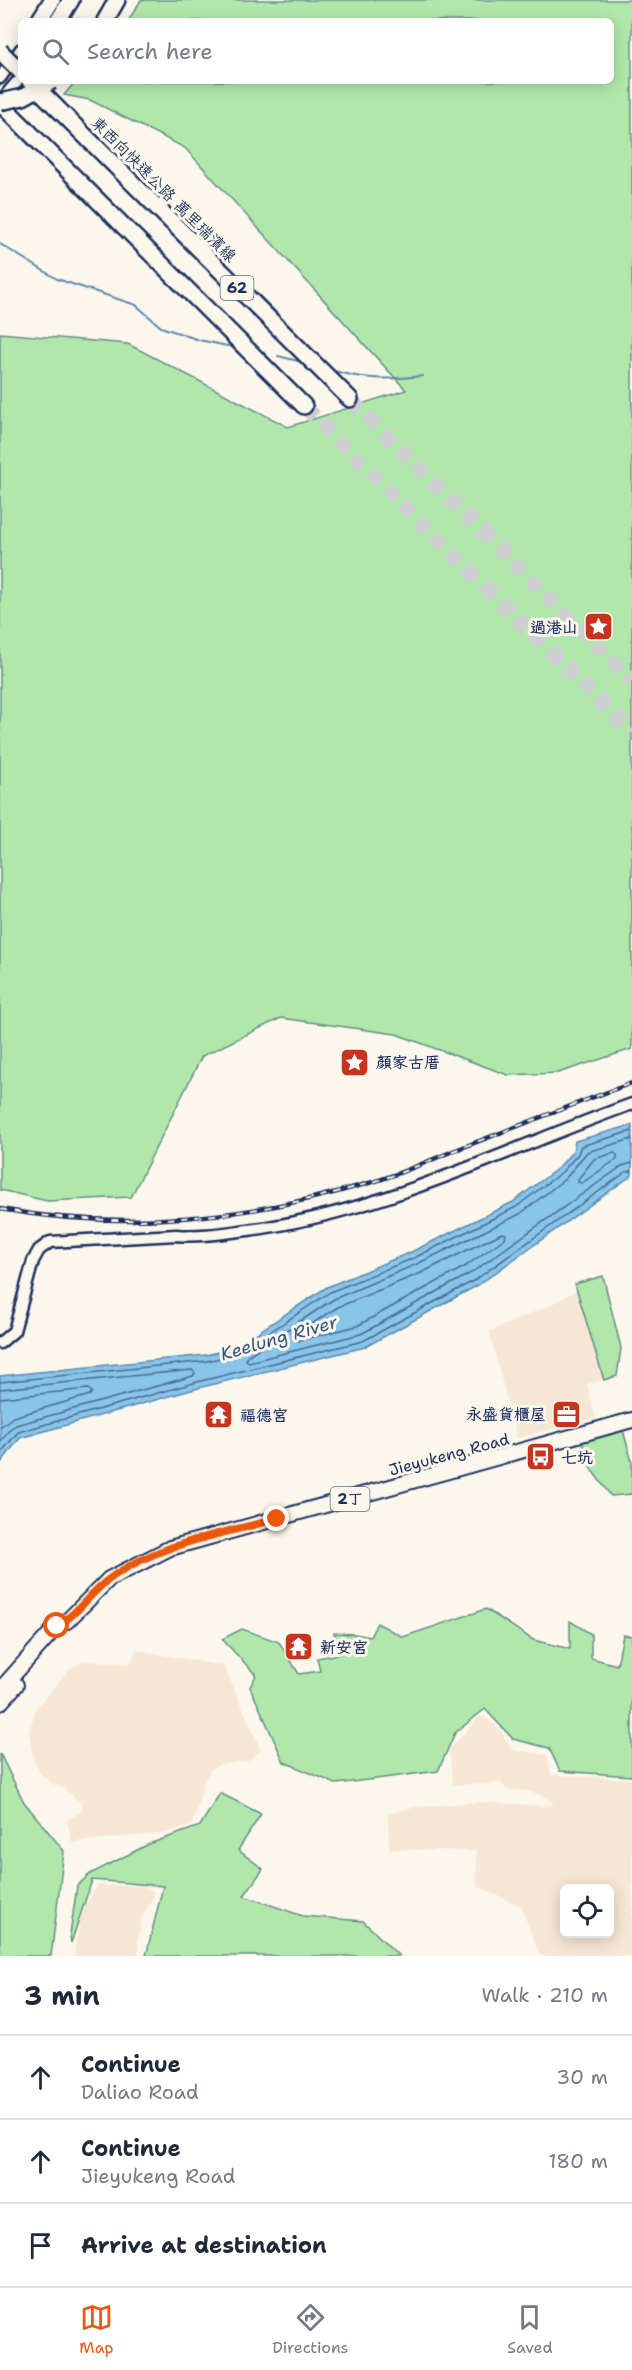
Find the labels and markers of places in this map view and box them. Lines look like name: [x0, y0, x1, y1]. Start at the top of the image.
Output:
place icon: 過港山: [583, 611, 615, 643]
place label: 過港山: [530, 617, 578, 638]
place icon: 顏家古厝: [339, 1046, 371, 1078]
place label: 顏家古厝: [376, 1052, 440, 1073]
office icon: 永盛貨櫃屋: [551, 1398, 583, 1430]
temple icon: 福德宮: [203, 1399, 235, 1431]
place label: 永盛貨櫃屋: [466, 1404, 546, 1425]
place label: 福德宮: [240, 1405, 288, 1426]
bus stop icon: 七坑: [524, 1441, 556, 1473]
place label: 七坑: [561, 1447, 593, 1468]
temple icon: 新安宮: [283, 1631, 315, 1663]
place label: 新安宮: [320, 1637, 368, 1658]

